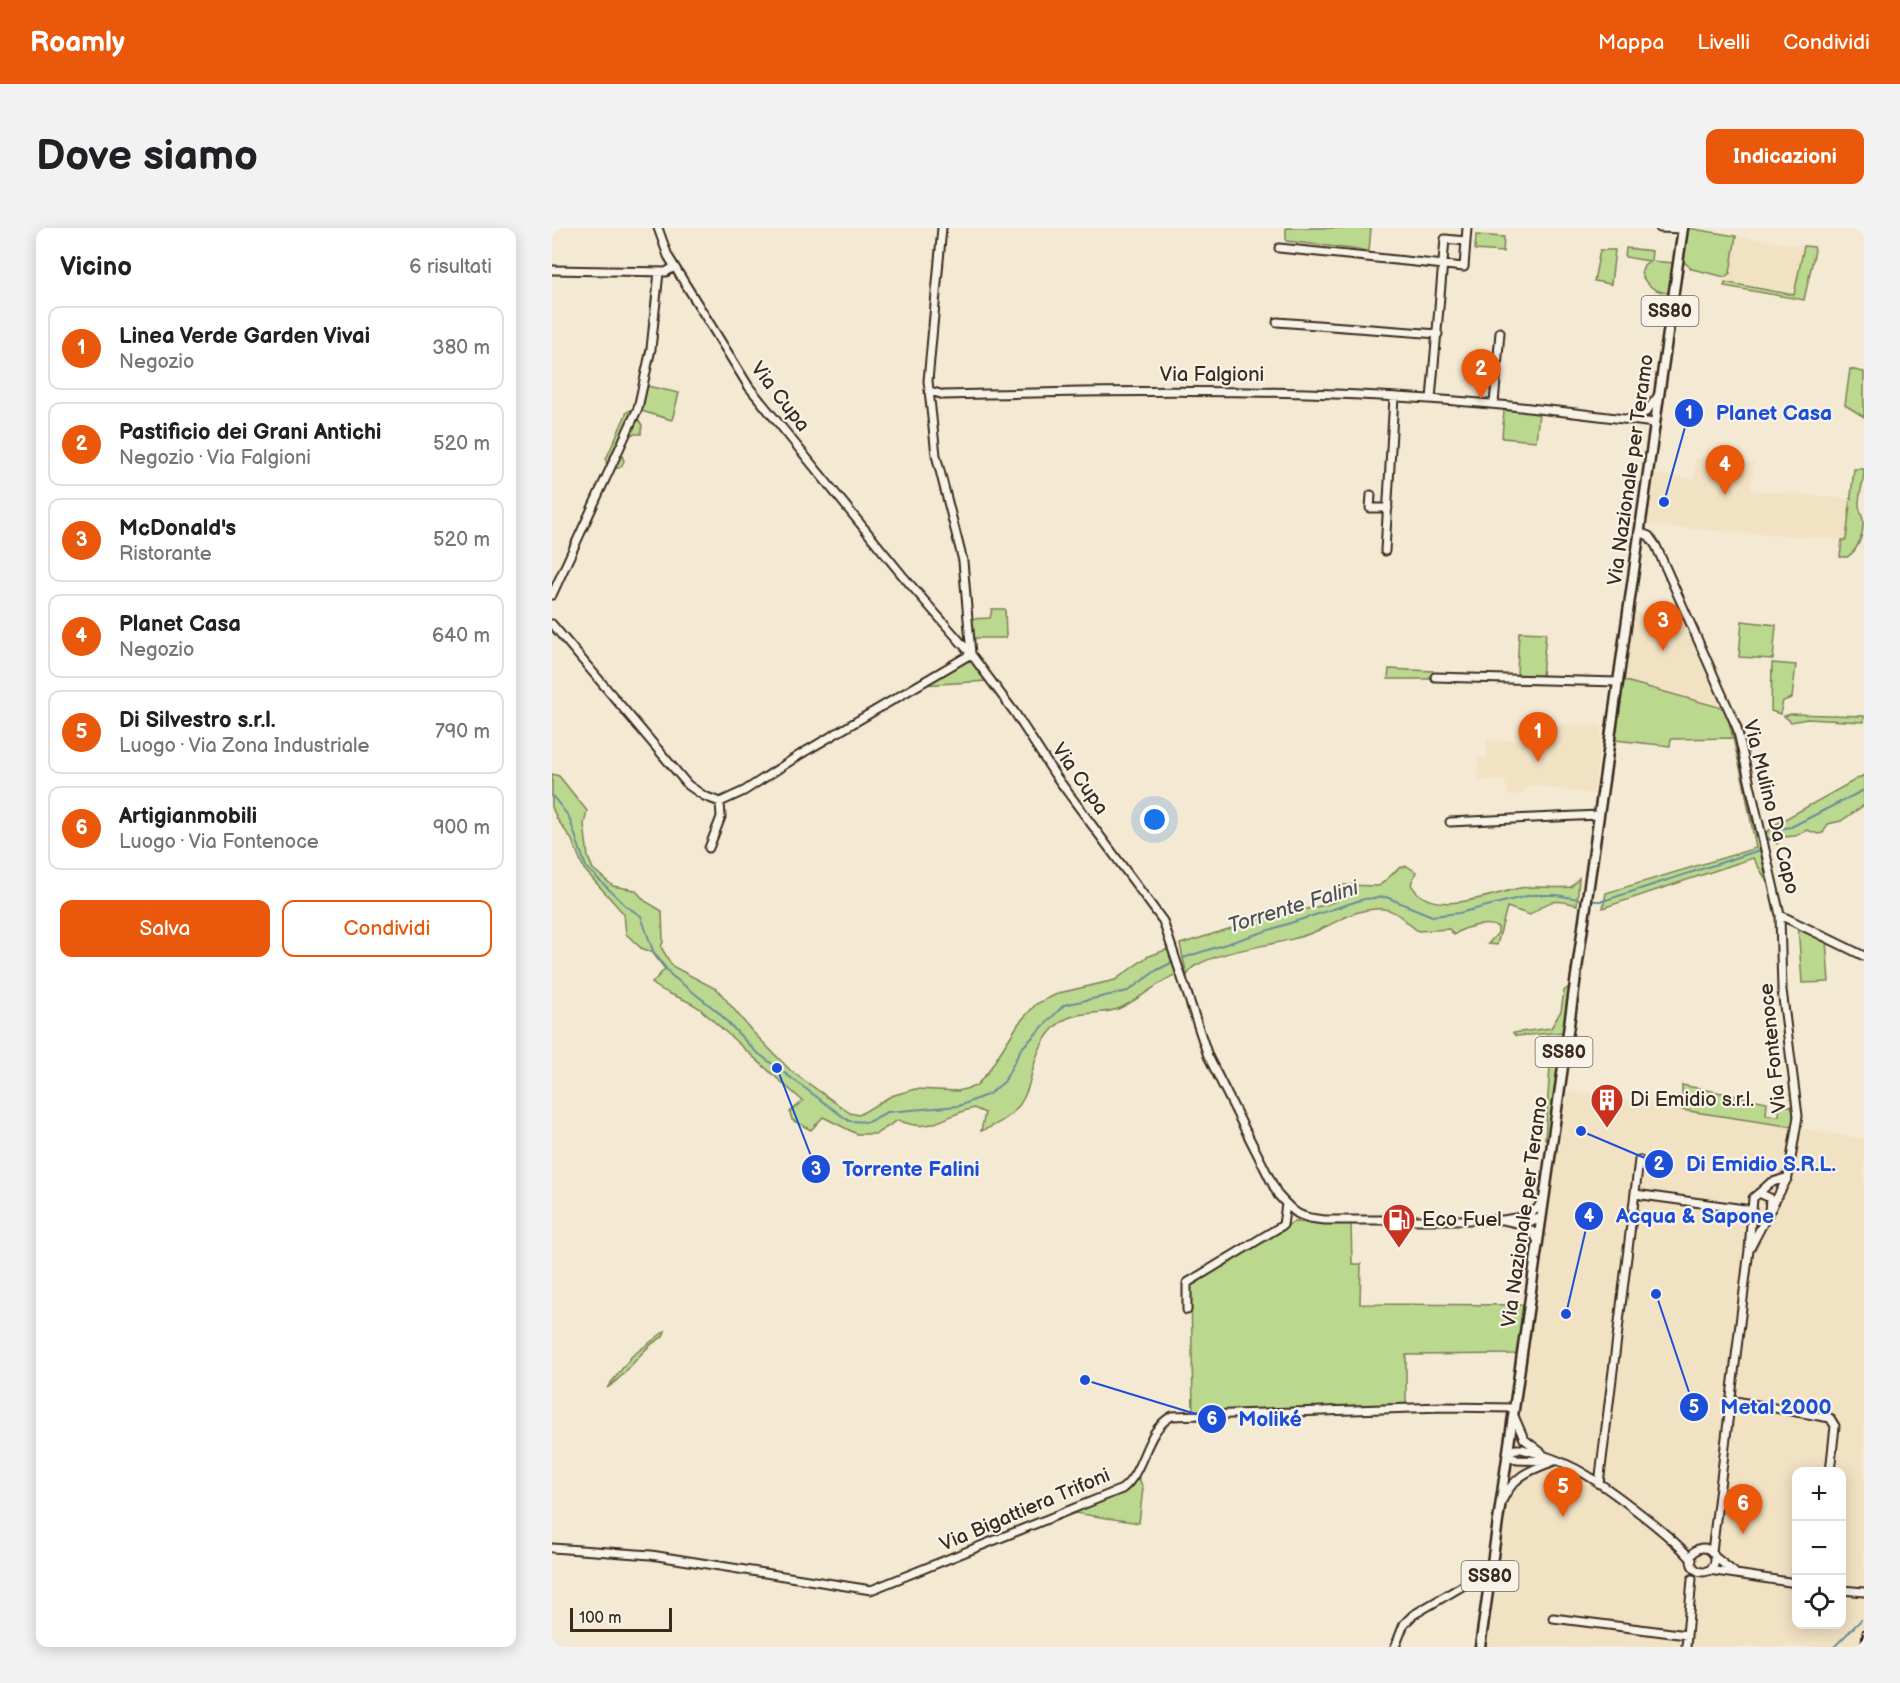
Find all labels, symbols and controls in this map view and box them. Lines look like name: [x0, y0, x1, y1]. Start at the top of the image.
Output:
text: Roamly: [30, 26, 125, 59]
text: Mappa: [1598, 30, 1664, 55]
text: Livelli: [1697, 30, 1750, 55]
text: Condividi: [1783, 30, 1870, 55]
button: Indicazioni: [1706, 129, 1864, 184]
text: Dove siamo: [36, 131, 258, 182]
text: Vicino: [60, 252, 132, 283]
text: 6 risultati: [409, 255, 492, 279]
road number: SS80: [1642, 296, 1698, 326]
text: Linea Verde Garden Vivai: [119, 323, 370, 350]
text: 1: [77, 336, 86, 360]
text: 380 m: [432, 336, 490, 360]
text: Negozio: [119, 350, 194, 374]
pin: 2: [1462, 350, 1500, 399]
street label: Via Nazionale per Teramo: [1603, 353, 1659, 587]
street label: Via Cupa: [745, 357, 815, 437]
street label: Via Falgioni: [1160, 363, 1264, 387]
callout: Planet Casa: [1674, 393, 1844, 432]
text: Planet Casa: [1716, 401, 1832, 426]
text: 1: [1685, 403, 1693, 424]
text: Pastificio dei Grani Antichi: [119, 419, 381, 446]
text: 2: [76, 432, 87, 456]
text: 520 m: [433, 432, 490, 456]
text: Negozio · Via Falgioni: [119, 446, 311, 470]
pin: 4: [1706, 446, 1744, 495]
text: McDonald's: [119, 515, 236, 542]
text: 3: [76, 528, 87, 552]
text: 520 m: [433, 528, 490, 552]
text: Ristorante: [119, 542, 212, 566]
pin: 3: [1644, 602, 1682, 651]
text: Planet Casa: [119, 611, 241, 638]
text: 4: [76, 624, 87, 648]
text: 640 m: [432, 624, 490, 648]
text: Negozio: [119, 638, 194, 662]
text: Di Silvestro s.r.l.: [119, 707, 276, 734]
pin: 1: [1518, 712, 1558, 762]
street label: Via Mulino Da Capo: [1738, 717, 1804, 897]
text: 5: [76, 720, 87, 744]
text: 790 m: [435, 720, 490, 744]
text: Luogo · Via Zona Industriale: [119, 734, 369, 758]
street label: Via Cupa: [1047, 739, 1113, 819]
text: Artigianmobili: [119, 803, 257, 830]
your location: [1140, 805, 1169, 834]
text: 6: [75, 816, 88, 840]
text: 900 m: [433, 816, 490, 840]
text: Luogo · Via Fontenoce: [119, 830, 319, 854]
water label: Torrente Falini: [1225, 875, 1362, 939]
button: Salva: [60, 900, 270, 957]
button: Condividi: [282, 900, 492, 957]
street label: Via Fontenoce: [1754, 982, 1792, 1114]
road number: SS80: [1536, 1037, 1592, 1067]
building icon: Di Emidio s.r.l.: [1589, 1082, 1625, 1129]
place label: Di Emidio s.r.l.: [1630, 1088, 1754, 1112]
street label: Via Nazionale per Teramo: [1497, 1095, 1553, 1329]
callout: Di Emidio S.R.L.: [1644, 1144, 1848, 1183]
callout: Torrente Falini: [801, 1150, 992, 1189]
text: Di Emidio S.R.L.: [1686, 1152, 1836, 1177]
text: 2: [1654, 1154, 1665, 1175]
text: Torrente Falini: [842, 1157, 980, 1182]
text: 3: [811, 1159, 821, 1180]
callout: Acqua & Sapone: [1574, 1196, 1786, 1235]
fuel station icon: Eco Fuel: [1381, 1202, 1417, 1249]
text: Acqua & Sapone: [1615, 1204, 1774, 1229]
text: 4: [1584, 1206, 1595, 1227]
place label: Eco Fuel: [1422, 1208, 1502, 1232]
callout: Metal 2000: [1679, 1387, 1844, 1426]
text: Metal 2000: [1720, 1395, 1832, 1420]
text: 5: [1689, 1397, 1699, 1418]
callout: Moliké: [1197, 1399, 1314, 1438]
text: Moliké: [1238, 1407, 1302, 1432]
text: 6: [1207, 1409, 1218, 1430]
street label: Via Bigattiera Trifoni: [936, 1463, 1114, 1557]
map controls: [1792, 1467, 1846, 1629]
button: +: [1792, 1467, 1846, 1521]
pin: 5: [1544, 1468, 1582, 1517]
pin: 6: [1724, 1484, 1762, 1534]
button: −: [1792, 1521, 1846, 1575]
road number: SS80: [1462, 1561, 1518, 1591]
button: locate: [1792, 1575, 1846, 1629]
scale bar: [570, 1605, 672, 1632]
text: 100 m: [579, 1609, 622, 1628]

